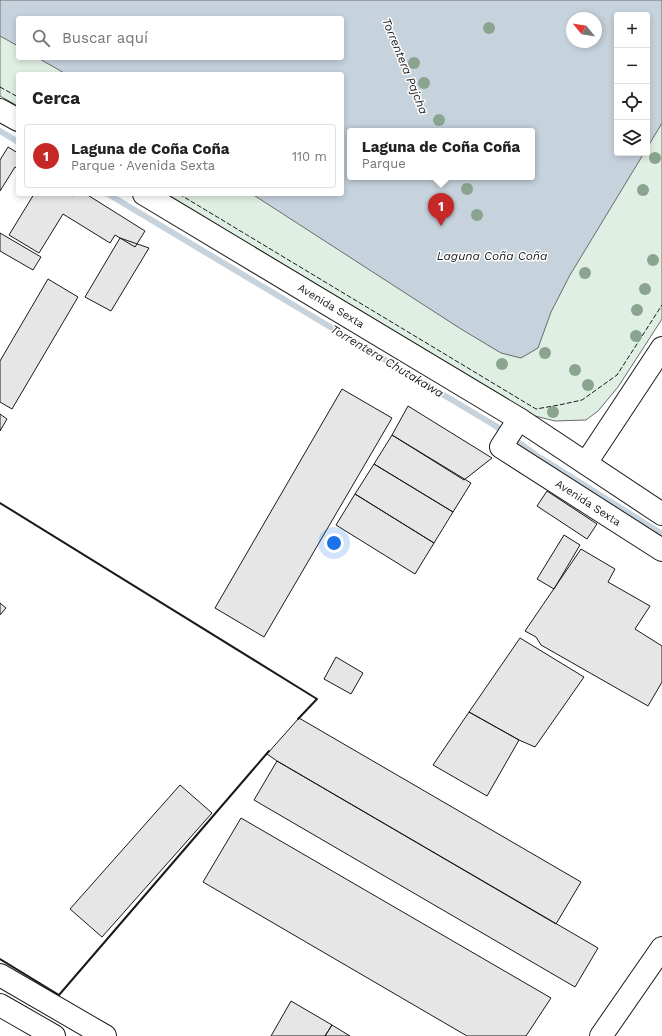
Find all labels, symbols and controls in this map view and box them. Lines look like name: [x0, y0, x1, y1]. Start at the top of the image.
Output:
north arrow: [566, 12, 602, 48]
map controls: [614, 12, 650, 156]
button: +: [614, 12, 650, 48]
search box: [16, 16, 344, 60]
water label: Torrentera Pajcha: [379, 16, 431, 117]
icon: search: [30, 27, 52, 49]
text: Buscar aquí: [62, 29, 148, 47]
button: −: [614, 48, 650, 84]
button: locate: [614, 84, 650, 120]
text: Cerca: [32, 88, 80, 108]
button: layers: [614, 120, 650, 156]
popup: [347, 128, 535, 180]
text: Laguna de Coña Coña: [362, 138, 520, 156]
text: Laguna de Coña Coña: [71, 140, 230, 158]
text: 1: [43, 149, 49, 164]
text: 110 m: [292, 149, 327, 164]
text: Parque: [362, 156, 406, 171]
text: Parque · Avenida Sexta: [71, 158, 215, 173]
pin: 1: [428, 193, 454, 226]
water label: Laguna Coña Coña: [437, 249, 548, 263]
street label: Avenida Sexta: [295, 281, 367, 331]
water label: Torrentera Chutakawa: [328, 322, 446, 401]
street label: Avenida Sexta: [553, 477, 623, 529]
your location: [324, 533, 344, 553]

